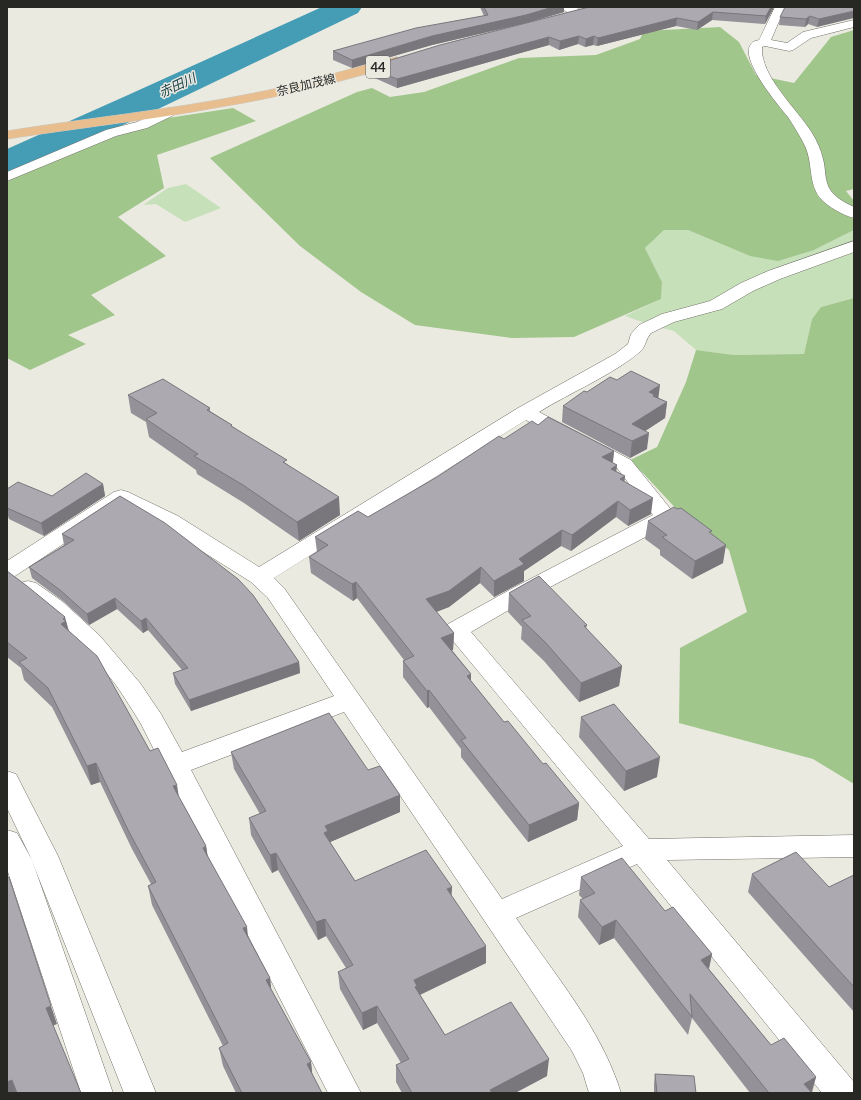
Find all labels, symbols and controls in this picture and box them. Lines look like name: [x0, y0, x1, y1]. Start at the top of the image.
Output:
road number: 44: [366, 56, 390, 78]
water label: 赤田川: [156, 69, 200, 100]
street label: 奈良加茂線: [275, 70, 337, 99]

